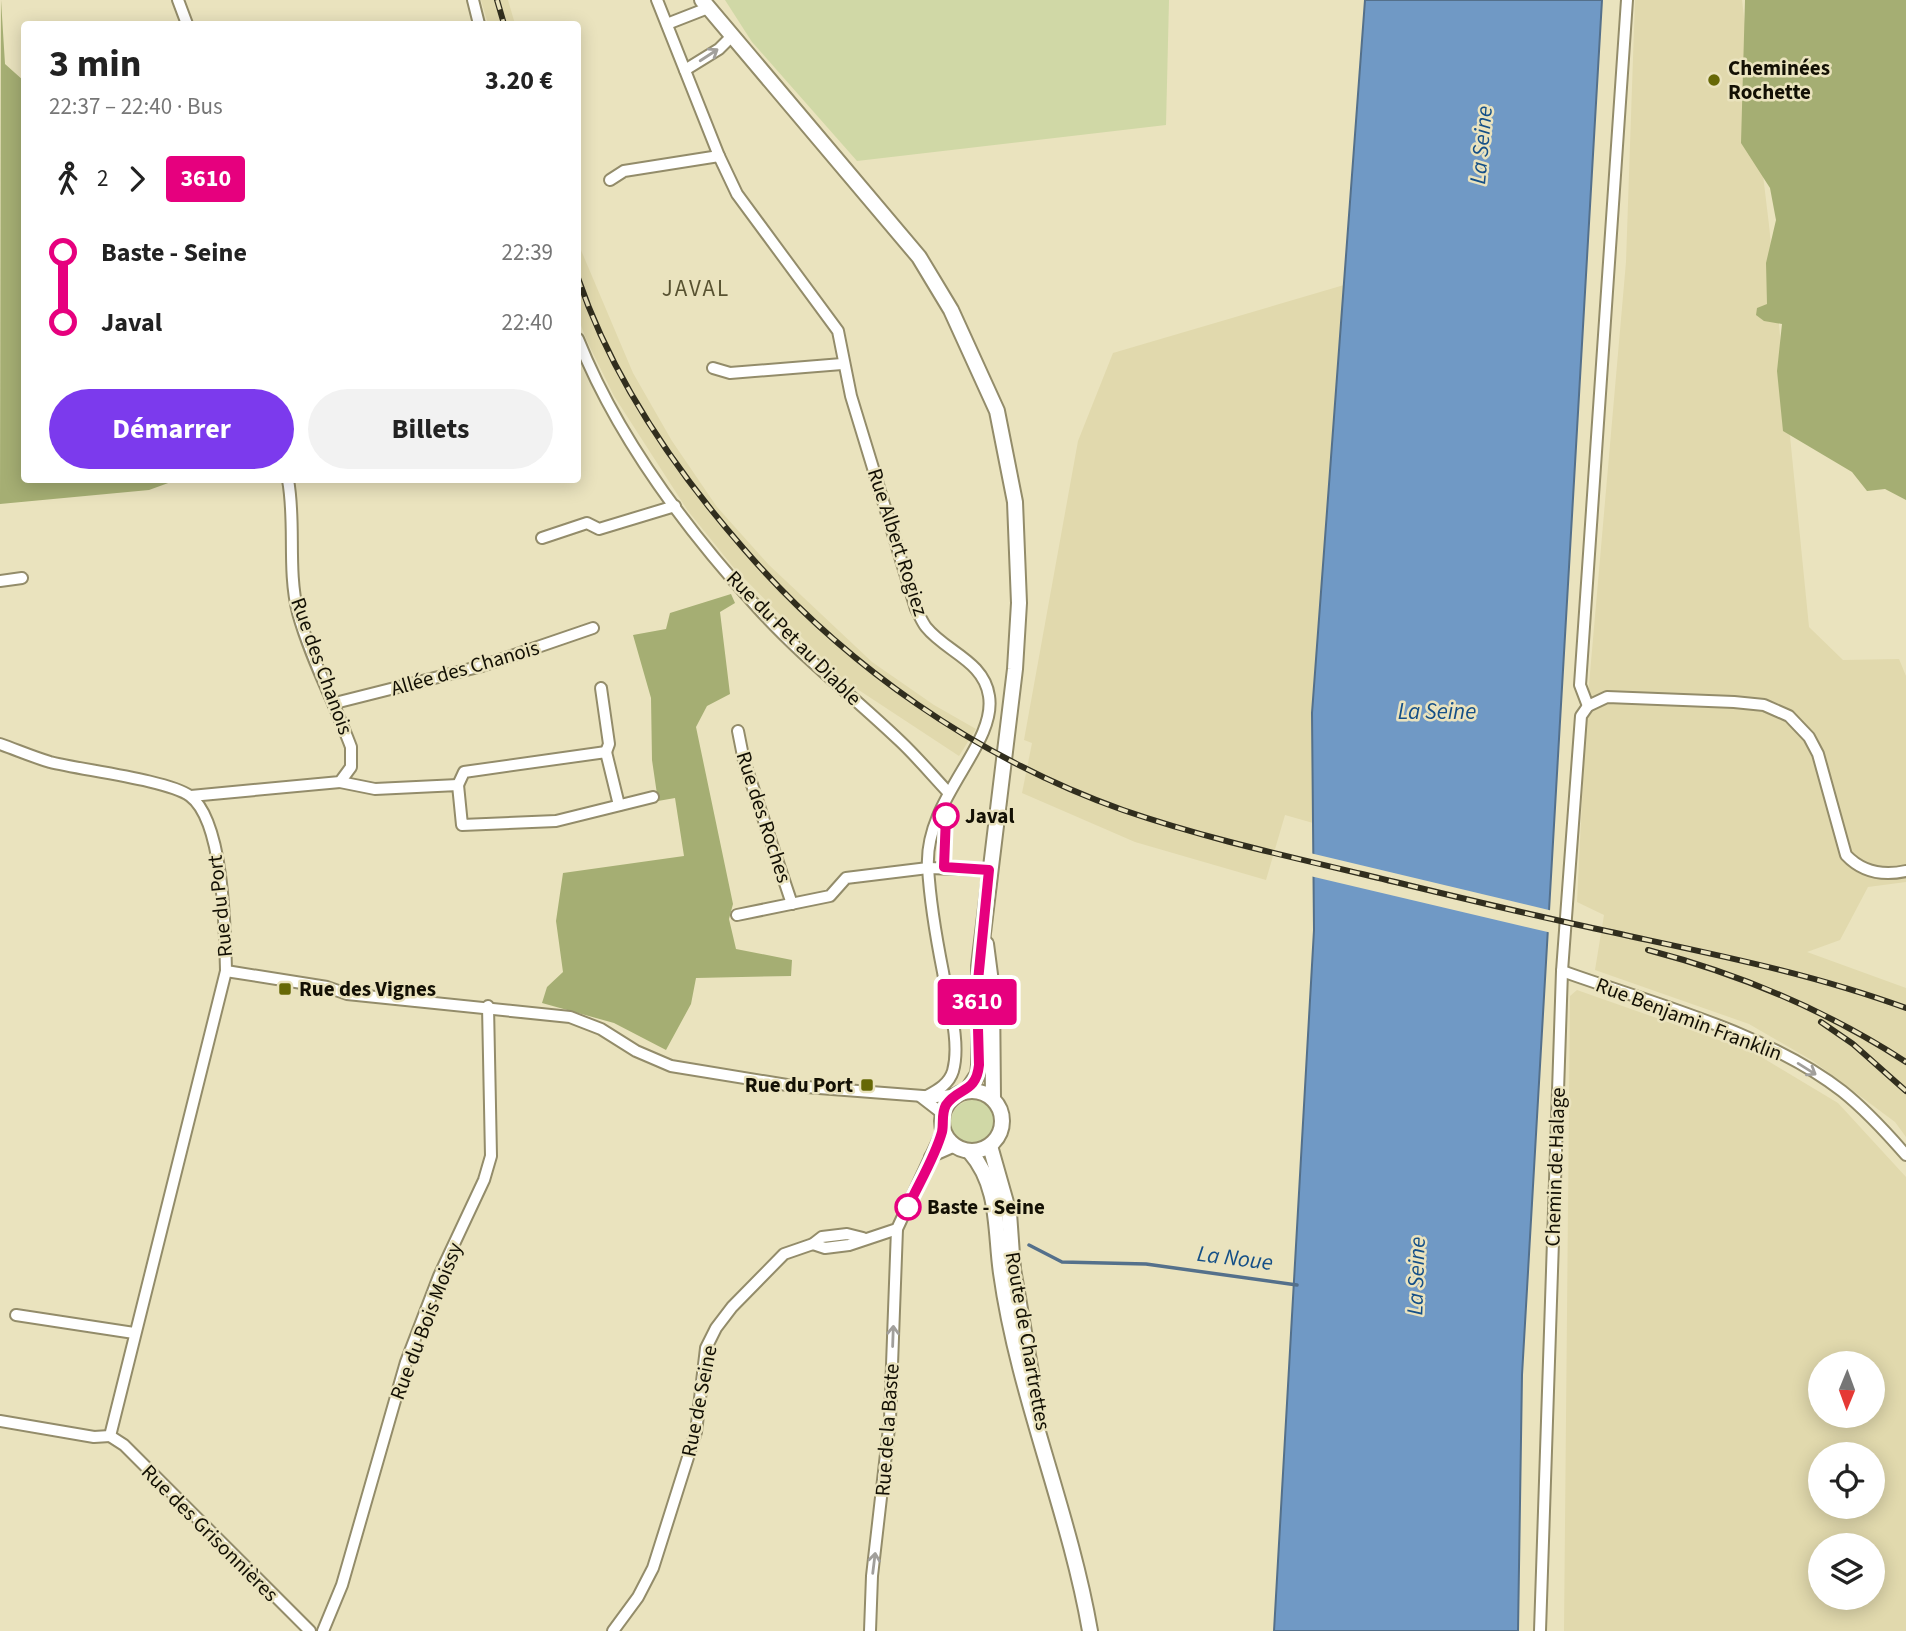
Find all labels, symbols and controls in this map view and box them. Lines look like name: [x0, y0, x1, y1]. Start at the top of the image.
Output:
text: 3 min: [49, 37, 141, 91]
one-way arrow: [699, 48, 718, 62]
place label: Cheminées Rochette: [1728, 53, 1830, 107]
text: 3.20 €: [485, 62, 553, 99]
marker: Cheminées Rochette: [1706, 72, 1722, 88]
text: 22:37 – 22:40 · Bus: [49, 90, 223, 123]
water label: La Seine: [1461, 104, 1501, 186]
icon: walk: [49, 160, 87, 198]
icon: forward: [118, 160, 156, 198]
text: 3610: [180, 161, 231, 196]
text: 2: [97, 162, 108, 195]
text: Baste - Seine: [101, 234, 247, 271]
text: 22:39: [502, 236, 553, 269]
district label: JAVAL: [662, 272, 730, 305]
text: Javal: [101, 304, 162, 341]
text: 22:40: [502, 306, 553, 339]
button: Démarrer: [49, 389, 294, 469]
button: Billets: [308, 389, 553, 469]
street label: Rue Albert Rogiez: [860, 464, 936, 620]
street label: Rue du Pet au Diable: [720, 564, 868, 712]
street label: Rue des Chanois: [283, 593, 361, 739]
street label: Allée des Chanois: [387, 632, 543, 704]
water label: La Seine: [1398, 695, 1476, 728]
street label: Rue des Roches: [729, 747, 799, 887]
place label: Javal: [965, 801, 1014, 831]
marker: Javal: [933, 803, 959, 829]
street label: Rue du Port: [200, 854, 240, 958]
street label: Rue Benjamin Franklin: [1591, 970, 1787, 1068]
place label: Rue des Vignes: [299, 974, 436, 1004]
line badge: 3610: [928, 979, 1026, 1025]
marker: Rue des Vignes: [277, 981, 293, 997]
text: 3610: [952, 984, 1002, 1019]
one-way arrow: [1797, 1062, 1817, 1076]
place label: Rue du Port: [745, 1070, 853, 1100]
marker: Rue du Port: [859, 1077, 875, 1093]
street label: Chemin de Halage: [1537, 1087, 1573, 1247]
place label: Baste - Seine: [927, 1192, 1045, 1222]
marker: Baste - Seine: [895, 1194, 921, 1220]
water label: La Seine: [1398, 1236, 1434, 1316]
water label: La Noue: [1195, 1237, 1275, 1279]
street label: Rue du Bois Moissy: [382, 1238, 470, 1404]
street label: Route de Chartrettes: [998, 1249, 1058, 1433]
one-way arrow: [886, 1325, 900, 1348]
street label: Rue de Seine: [673, 1343, 725, 1459]
north arrow: [1808, 1351, 1885, 1428]
map controls: [1808, 1351, 1885, 1610]
street label: Rue de la Baste: [867, 1363, 907, 1497]
button: locate: [1808, 1442, 1885, 1519]
street label: Rue des Grisonnières: [135, 1458, 286, 1609]
button: layers: [1808, 1533, 1885, 1610]
one-way arrow: [868, 1552, 881, 1575]

